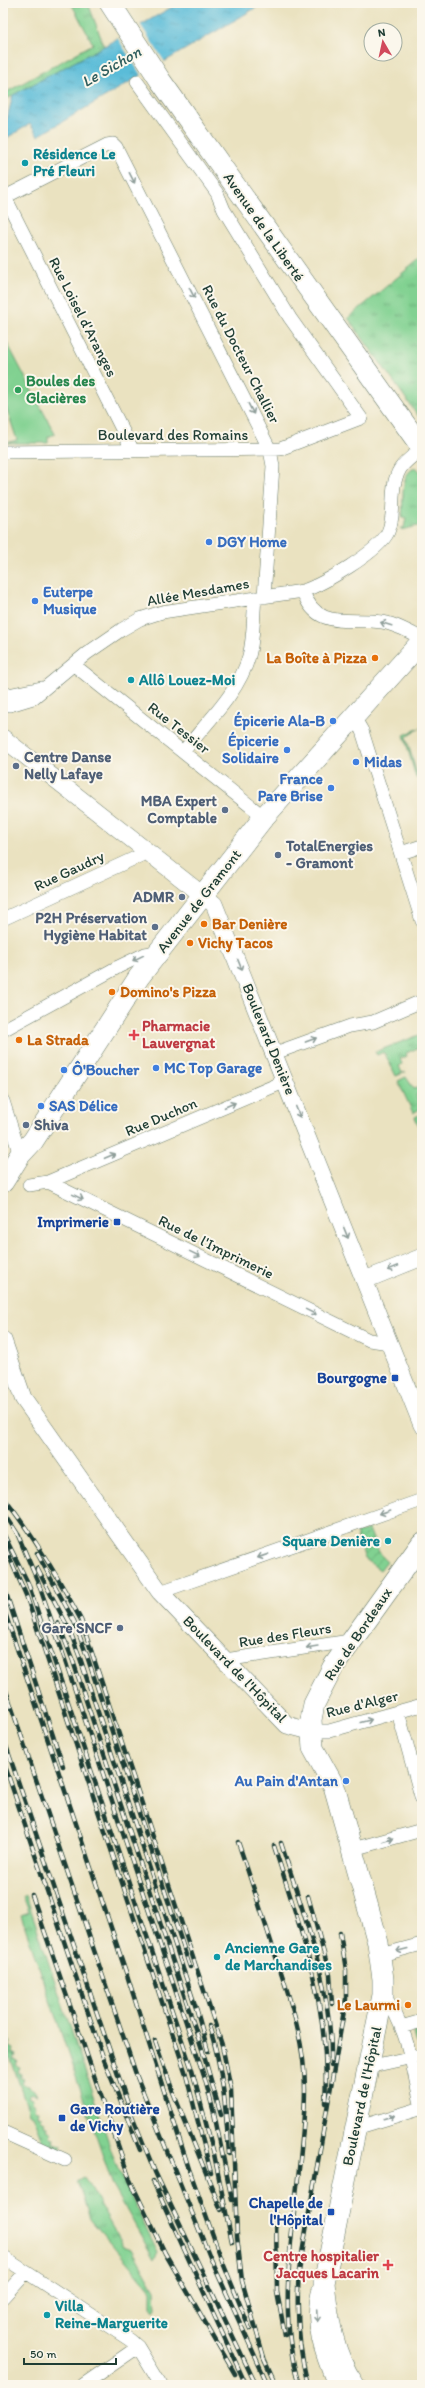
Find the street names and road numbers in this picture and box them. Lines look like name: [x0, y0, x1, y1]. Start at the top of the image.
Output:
street label: Avenue de la Liberté: [220, 169, 308, 285]
street label: Rue Loisel d'Aranges: [45, 254, 121, 380]
street label: Rue du Docteur Challier: [198, 282, 284, 427]
street label: Boulevard des Romains: [98, 426, 248, 444]
street label: Allée Mesdames: [145, 574, 251, 610]
street label: Rue Tessier: [144, 698, 214, 758]
street label: Avenue de Gramont: [153, 845, 245, 956]
street label: Rue Gaudry: [31, 847, 107, 895]
street label: Boulevard Denière: [238, 981, 300, 1097]
street label: Rue Duchon: [122, 1094, 200, 1140]
street label: Rue de l'Imprimerie: [155, 1211, 277, 1283]
street label: Rue de Bordeaux: [320, 1583, 396, 1684]
street label: Boulevard de l'Hôpital: [179, 1612, 291, 1727]
street label: Rue des Fleurs: [237, 1619, 333, 1651]
street label: Rue d'Alger: [324, 1686, 400, 1722]
street label: Boulevard de l'Hôpital: [338, 2024, 386, 2167]

